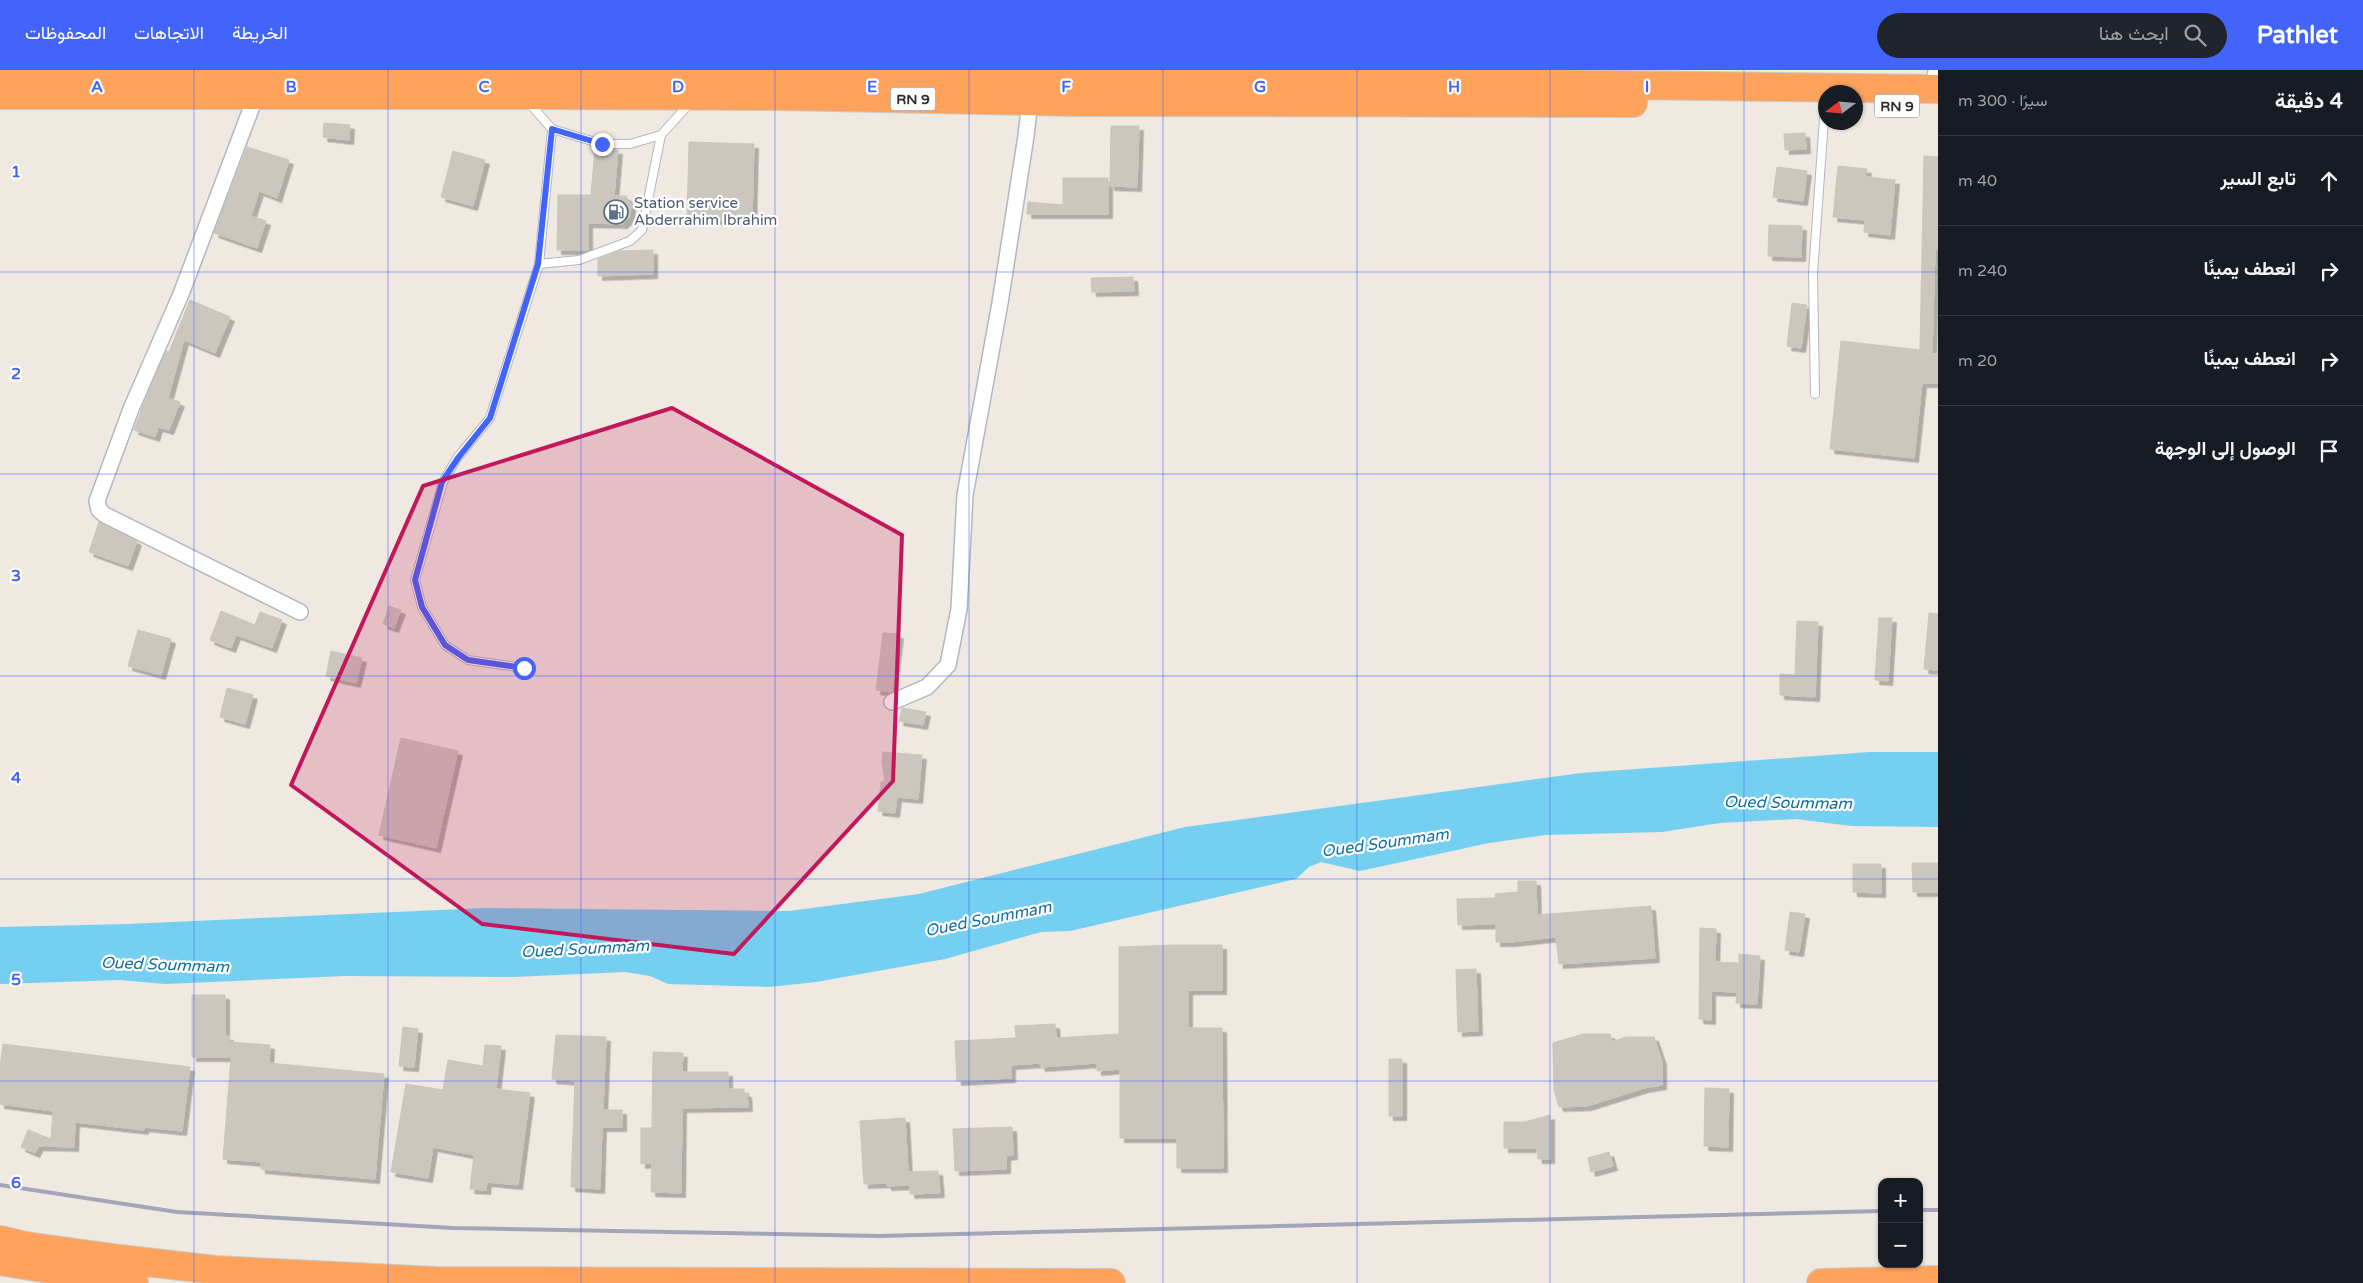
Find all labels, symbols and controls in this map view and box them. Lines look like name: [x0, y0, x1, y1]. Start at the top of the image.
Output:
search box: [1877, 13, 2227, 58]
icon: search: [2181, 21, 2209, 49]
text: Pathlet: [2257, 21, 2338, 50]
text: المحفوظات: [25, 22, 106, 44]
text: الاتجاهات: [134, 22, 204, 44]
text: الخريطة: [232, 22, 288, 44]
text: ابحث هنا: [2099, 23, 2169, 45]
text: A: [91, 77, 103, 97]
text: B: [285, 77, 297, 97]
text: C: [478, 77, 490, 97]
text: D: [672, 77, 684, 97]
text: E: [867, 77, 877, 97]
text: F: [1061, 77, 1071, 97]
text: G: [1254, 77, 1266, 97]
text: H: [1448, 77, 1460, 97]
text: I: [1645, 77, 1649, 97]
north arrow: [1818, 85, 1863, 130]
road number: RN 9: [890, 88, 936, 110]
text: 4 دقيقة: [2275, 89, 2343, 114]
text: سيرًا · 300 m: [1958, 91, 2047, 111]
road number: RN 9: [1874, 94, 1920, 118]
route end: [591, 133, 614, 156]
text: 1: [11, 162, 21, 182]
icon: ahead: [2315, 167, 2343, 195]
text: تابع السير: [2220, 168, 2296, 190]
text: 40 m: [1958, 171, 1997, 191]
place label: Station service Abderrahim Ibrahim: [634, 194, 777, 229]
fuel station icon: Station service Abderrahim Ibrahim: [603, 199, 629, 225]
icon: right: [2315, 257, 2343, 285]
text: انعطف يمينًا: [2203, 258, 2296, 280]
text: 240 m: [1958, 261, 2007, 281]
icon: right: [2315, 347, 2343, 375]
text: انعطف يمينًا: [2203, 348, 2296, 370]
text: 20 m: [1958, 351, 1997, 371]
text: 2: [11, 364, 21, 384]
icon: arrive: [2315, 437, 2343, 465]
text: الوصول إلى الوجهة: [2155, 438, 2296, 460]
text: 3: [11, 566, 21, 586]
route start: [513, 657, 536, 680]
text: 4: [11, 768, 21, 788]
water label: Oued Soummam: [1724, 792, 1853, 814]
water label: Oued Soummam: [1320, 824, 1450, 862]
water label: Oued Soummam: [923, 897, 1053, 941]
water label: Oued Soummam: [520, 936, 650, 962]
water label: Oued Soummam: [100, 953, 230, 977]
text: 5: [11, 970, 21, 990]
text: 6: [11, 1173, 21, 1193]
map controls: [1878, 1178, 1923, 1268]
button: +: [1878, 1178, 1923, 1223]
button: −: [1878, 1223, 1923, 1268]

